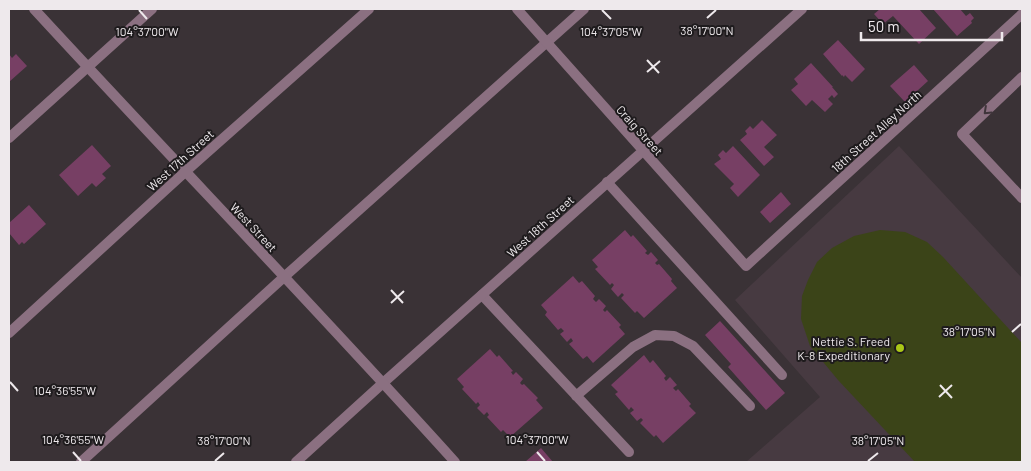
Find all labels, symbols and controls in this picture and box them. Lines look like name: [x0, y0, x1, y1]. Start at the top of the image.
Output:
scale bar: [861, 10, 1002, 42]
text: 50 m: [868, 17, 900, 35]
text: 38°17'00"N: [680, 23, 734, 37]
text: 104°37'00"W: [116, 24, 179, 38]
text: 104°37'05"W: [580, 24, 643, 38]
street label: 18th Street Alley North: [828, 87, 924, 175]
street label: Craig Street: [614, 102, 666, 158]
one-way arrow: [983, 105, 992, 114]
street label: West 17th Street: [144, 126, 216, 194]
street label: West 18th Street: [504, 192, 576, 260]
street label: West Street: [228, 200, 280, 254]
text: 38°17'05"N: [943, 324, 995, 338]
place label: Nettie S. Freed K-8 Expeditionary: [797, 334, 890, 362]
marker: Nettie S. Freed K-8 Expeditionary: [894, 342, 906, 354]
text: 104°36'55"W: [34, 383, 97, 397]
text: 104°36'55"W: [42, 432, 105, 446]
text: 104°37'00"W: [506, 432, 569, 446]
text: 38°17'00"N: [197, 433, 251, 447]
text: 38°17'05"N: [852, 433, 904, 447]

